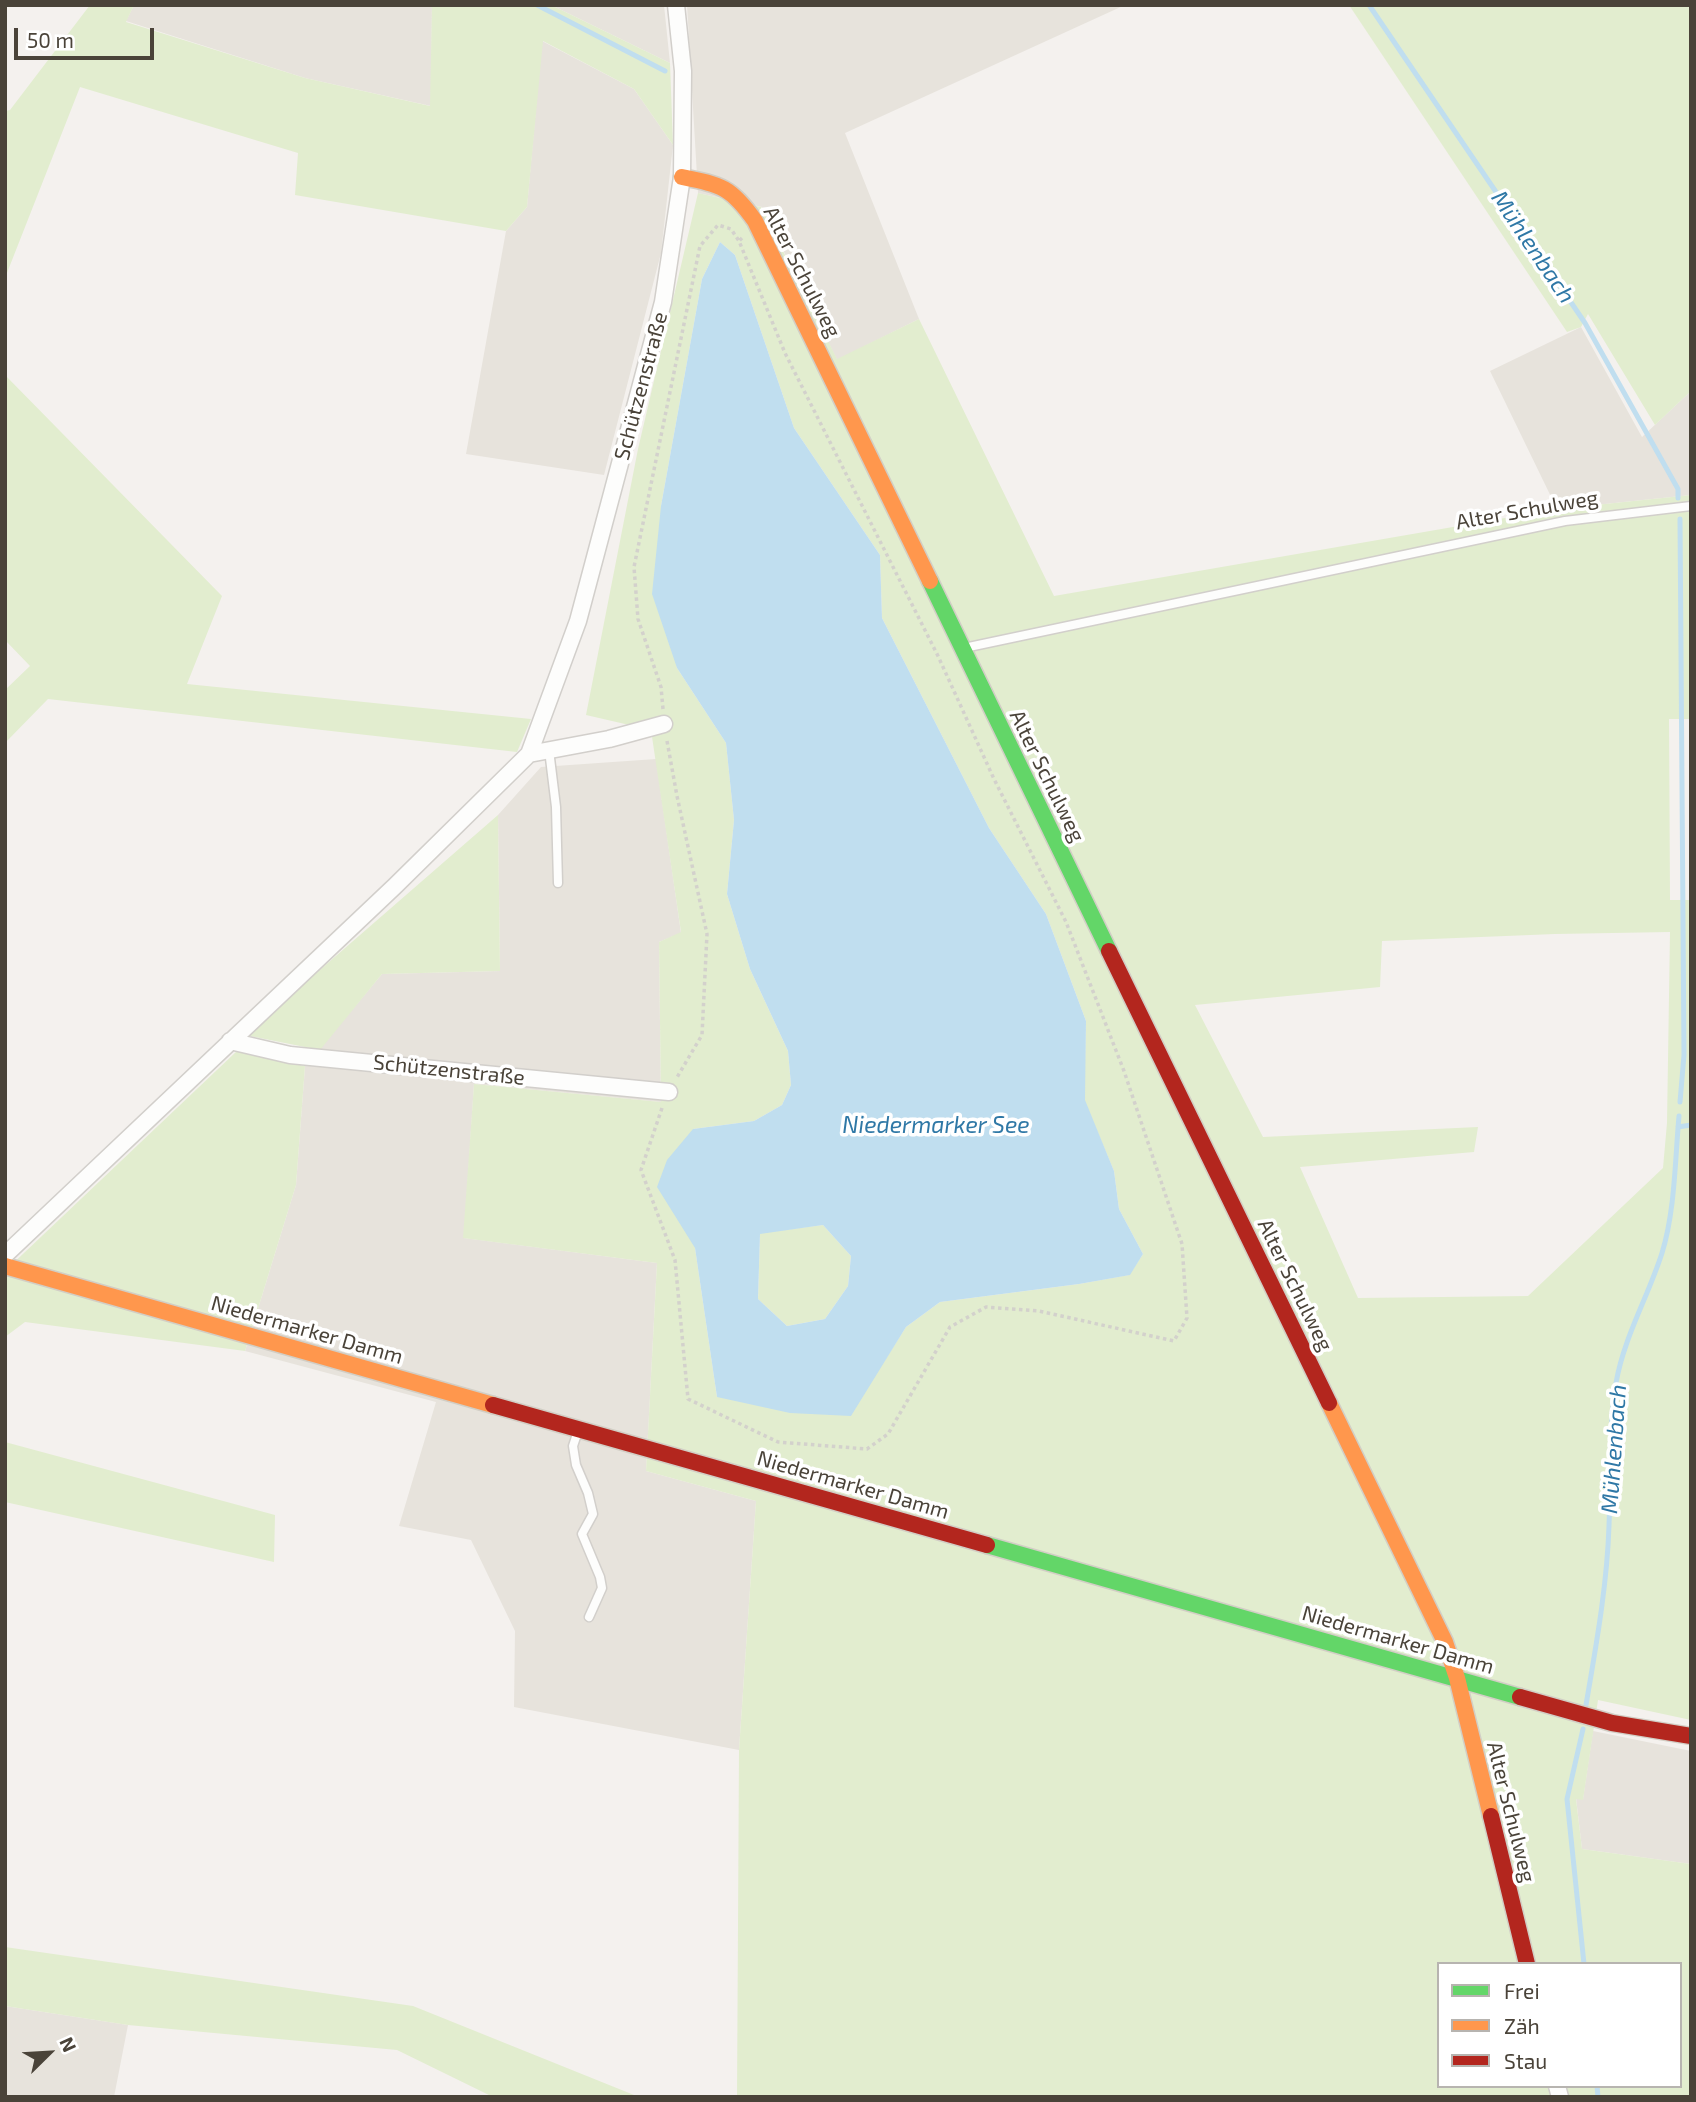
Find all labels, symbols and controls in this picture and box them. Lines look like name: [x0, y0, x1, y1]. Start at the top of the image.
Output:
scale bar: [18, 14, 158, 58]
text: 50 m: [27, 27, 74, 52]
water label: Mühlenbach: [1485, 186, 1581, 308]
street label: Alter Schulweg: [758, 202, 846, 342]
street label: Schützenstraße: [609, 309, 673, 463]
street label: Alter Schulweg: [1454, 485, 1600, 535]
street label: Alter Schulweg: [1004, 706, 1090, 846]
street label: Schützenstraße: [372, 1050, 526, 1090]
water label: Niedermarker See: [842, 1111, 1030, 1139]
street label: Alter Schulweg: [1252, 1215, 1338, 1355]
street label: Niedermarker Damm: [208, 1291, 406, 1369]
water label: Mühlenbach: [1596, 1383, 1632, 1515]
street label: Niedermarker Damm: [754, 1446, 952, 1524]
street label: Niedermarker Damm: [1299, 1601, 1497, 1679]
street label: Alter Schulweg: [1481, 1739, 1541, 1885]
legend: [1437, 1962, 1682, 2088]
text: Frei: [1504, 1978, 1540, 2003]
text: Zäh: [1504, 2013, 1540, 2038]
north arrow: [14, 2018, 84, 2088]
text: N: [55, 2033, 82, 2055]
text: Stau: [1504, 2048, 1547, 2073]

